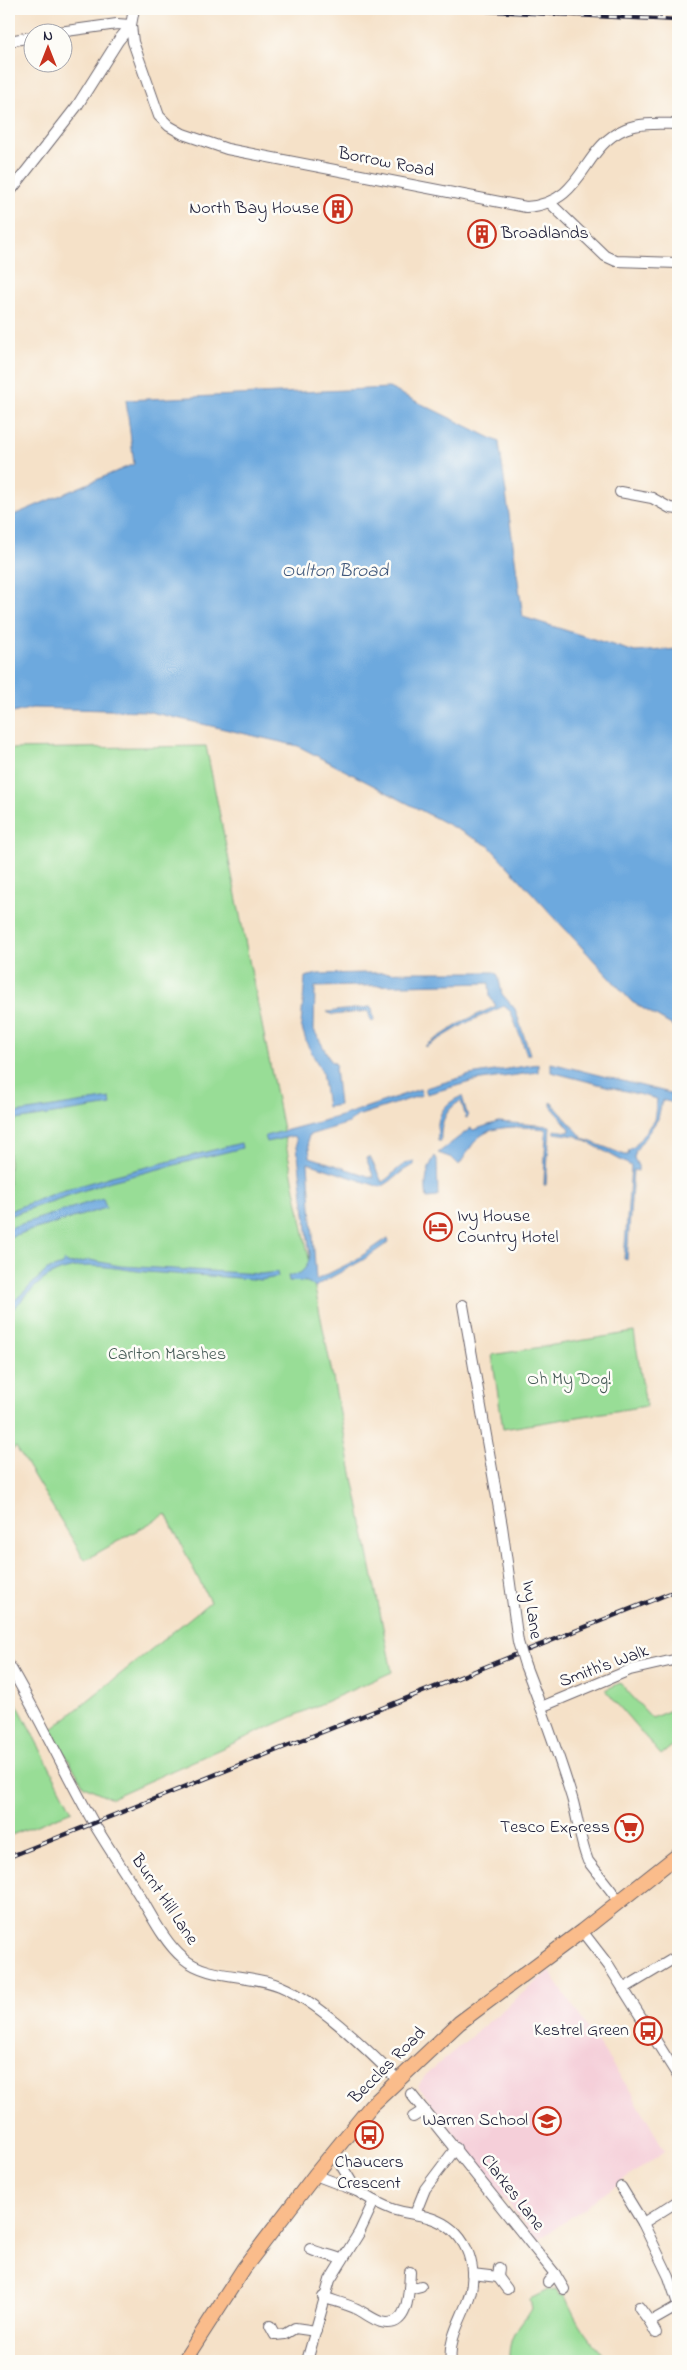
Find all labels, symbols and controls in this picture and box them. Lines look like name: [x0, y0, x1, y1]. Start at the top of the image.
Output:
north arrow: [22, 22, 72, 72]
text: N: [43, 26, 53, 47]
street label: Borrow Road: [335, 141, 436, 185]
building icon: North Bay House: [323, 194, 353, 224]
place label: North Bay House: [189, 196, 320, 222]
building icon: Broadlands: [467, 219, 497, 249]
place label: Broadlands: [500, 221, 589, 247]
water label: Oulton Broad: [282, 558, 389, 585]
place label: Ivy House Country Hotel: [457, 1204, 558, 1251]
hotel icon: Ivy House Country Hotel: [423, 1212, 453, 1242]
park label: Carlton Marshes: [108, 1342, 226, 1368]
park label: Oh My Dog!: [527, 1367, 611, 1394]
street label: Ivy Lane: [514, 1579, 548, 1642]
street label: Smith's Walk: [556, 1639, 652, 1695]
supermarket icon: Tesco Express: [614, 1813, 644, 1843]
place label: Tesco Express: [500, 1815, 610, 1841]
street label: Burnt Hill Lane: [123, 1848, 205, 1952]
bus stop icon: Kestrel Green: [633, 2016, 663, 2046]
place label: Kestrel Green: [534, 2018, 629, 2044]
street label: Beccles Road: [343, 2021, 433, 2111]
school or university icon: Warren School: [532, 2106, 562, 2136]
place label: Warren School: [422, 2108, 528, 2134]
bus stop icon: Chaucers Crescent: [354, 2120, 384, 2150]
street label: Clarkes Lane: [474, 2149, 551, 2238]
place label: Chaucers Crescent: [334, 2150, 404, 2197]

